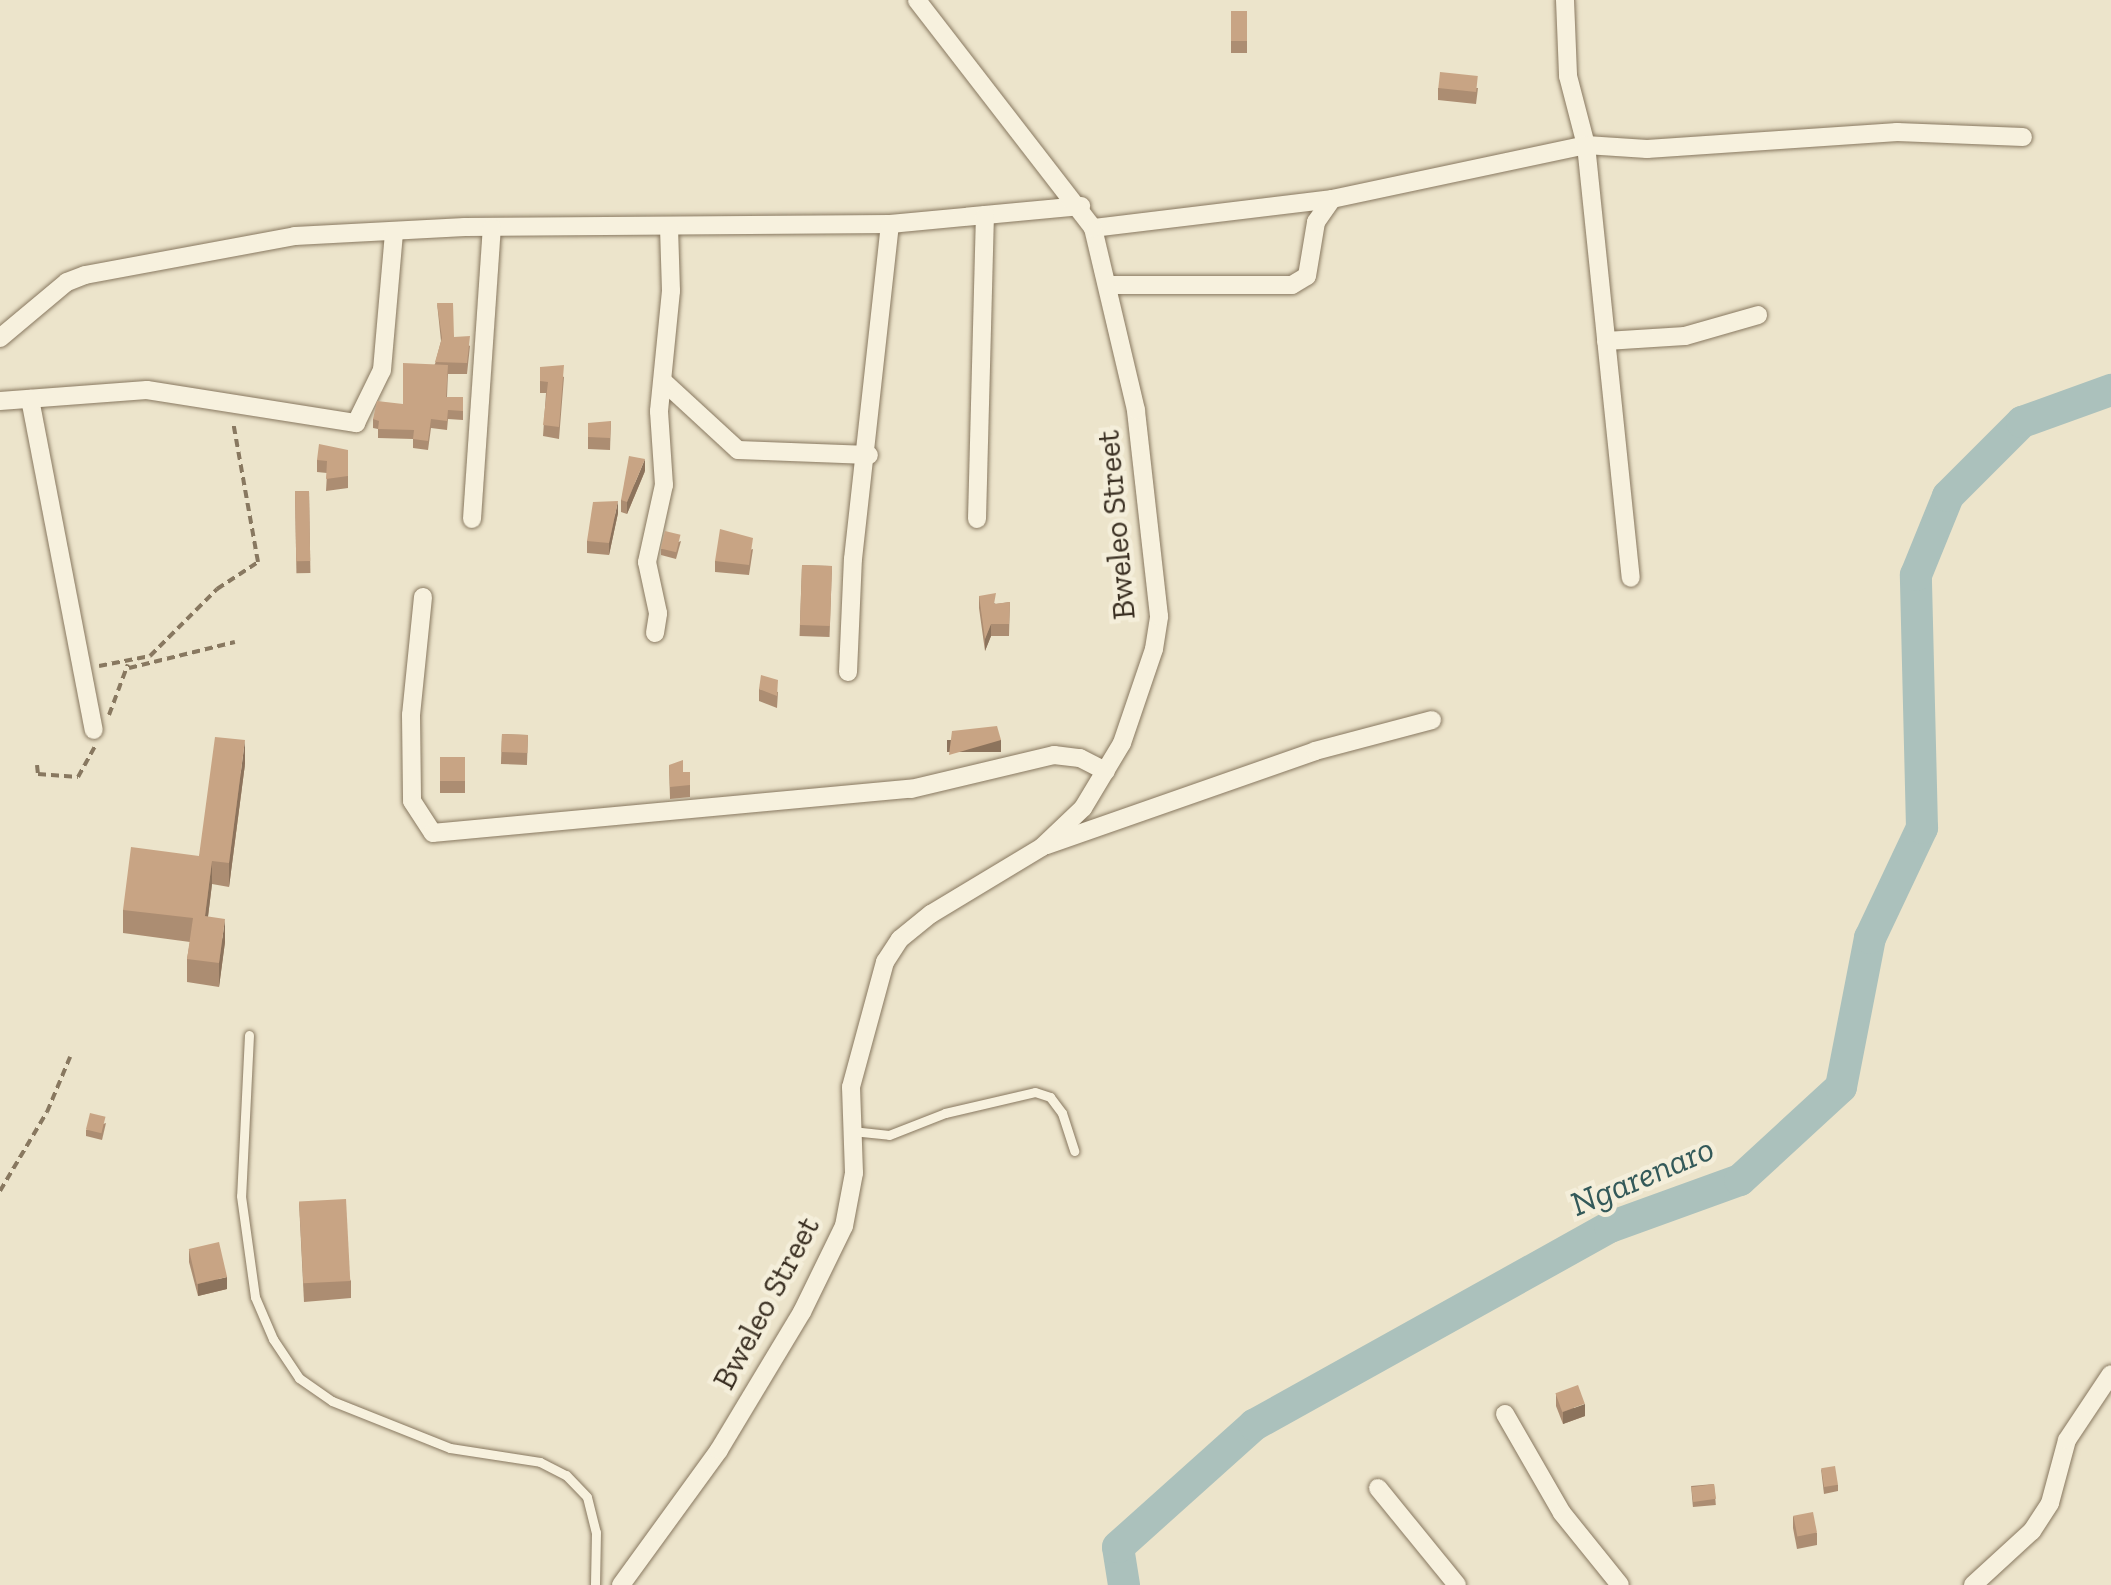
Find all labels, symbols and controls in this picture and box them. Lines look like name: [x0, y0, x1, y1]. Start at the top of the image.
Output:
street label: Bweleo Street: [1089, 429, 1143, 621]
water label: Ngarenaro: [1564, 1127, 1720, 1225]
street label: Bweleo Street: [704, 1210, 828, 1396]

